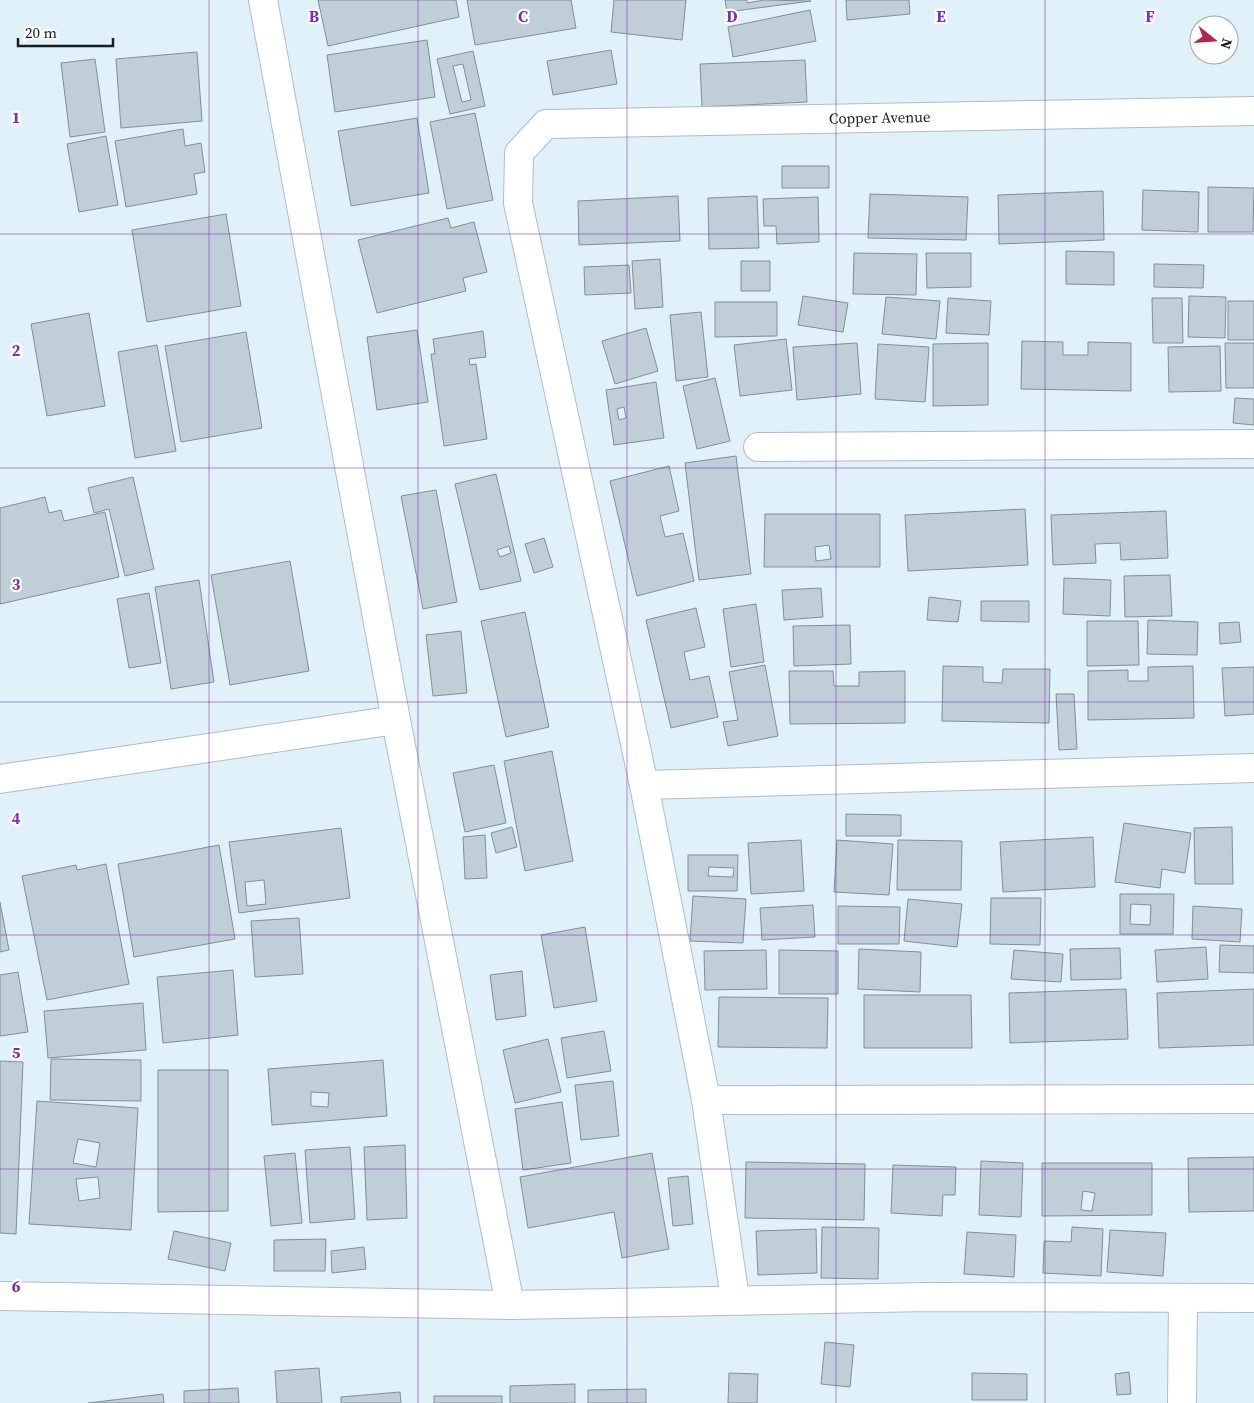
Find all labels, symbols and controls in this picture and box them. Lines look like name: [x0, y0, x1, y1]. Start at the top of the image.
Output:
text: B: [309, 5, 320, 27]
text: C: [518, 5, 528, 27]
text: D: [726, 5, 738, 27]
text: E: [936, 5, 946, 27]
text: F: [1145, 5, 1155, 27]
scale bar: [18, 15, 112, 47]
north arrow: [1189, 15, 1239, 65]
text: 20 m: [25, 22, 57, 43]
text: N: [1215, 36, 1237, 52]
text: 1: [12, 106, 20, 128]
street label: Copper Avenue: [829, 106, 931, 129]
text: 2: [12, 339, 21, 361]
text: 3: [12, 573, 21, 595]
text: 4: [12, 807, 21, 829]
text: 5: [12, 1041, 21, 1063]
text: 6: [12, 1275, 21, 1297]

